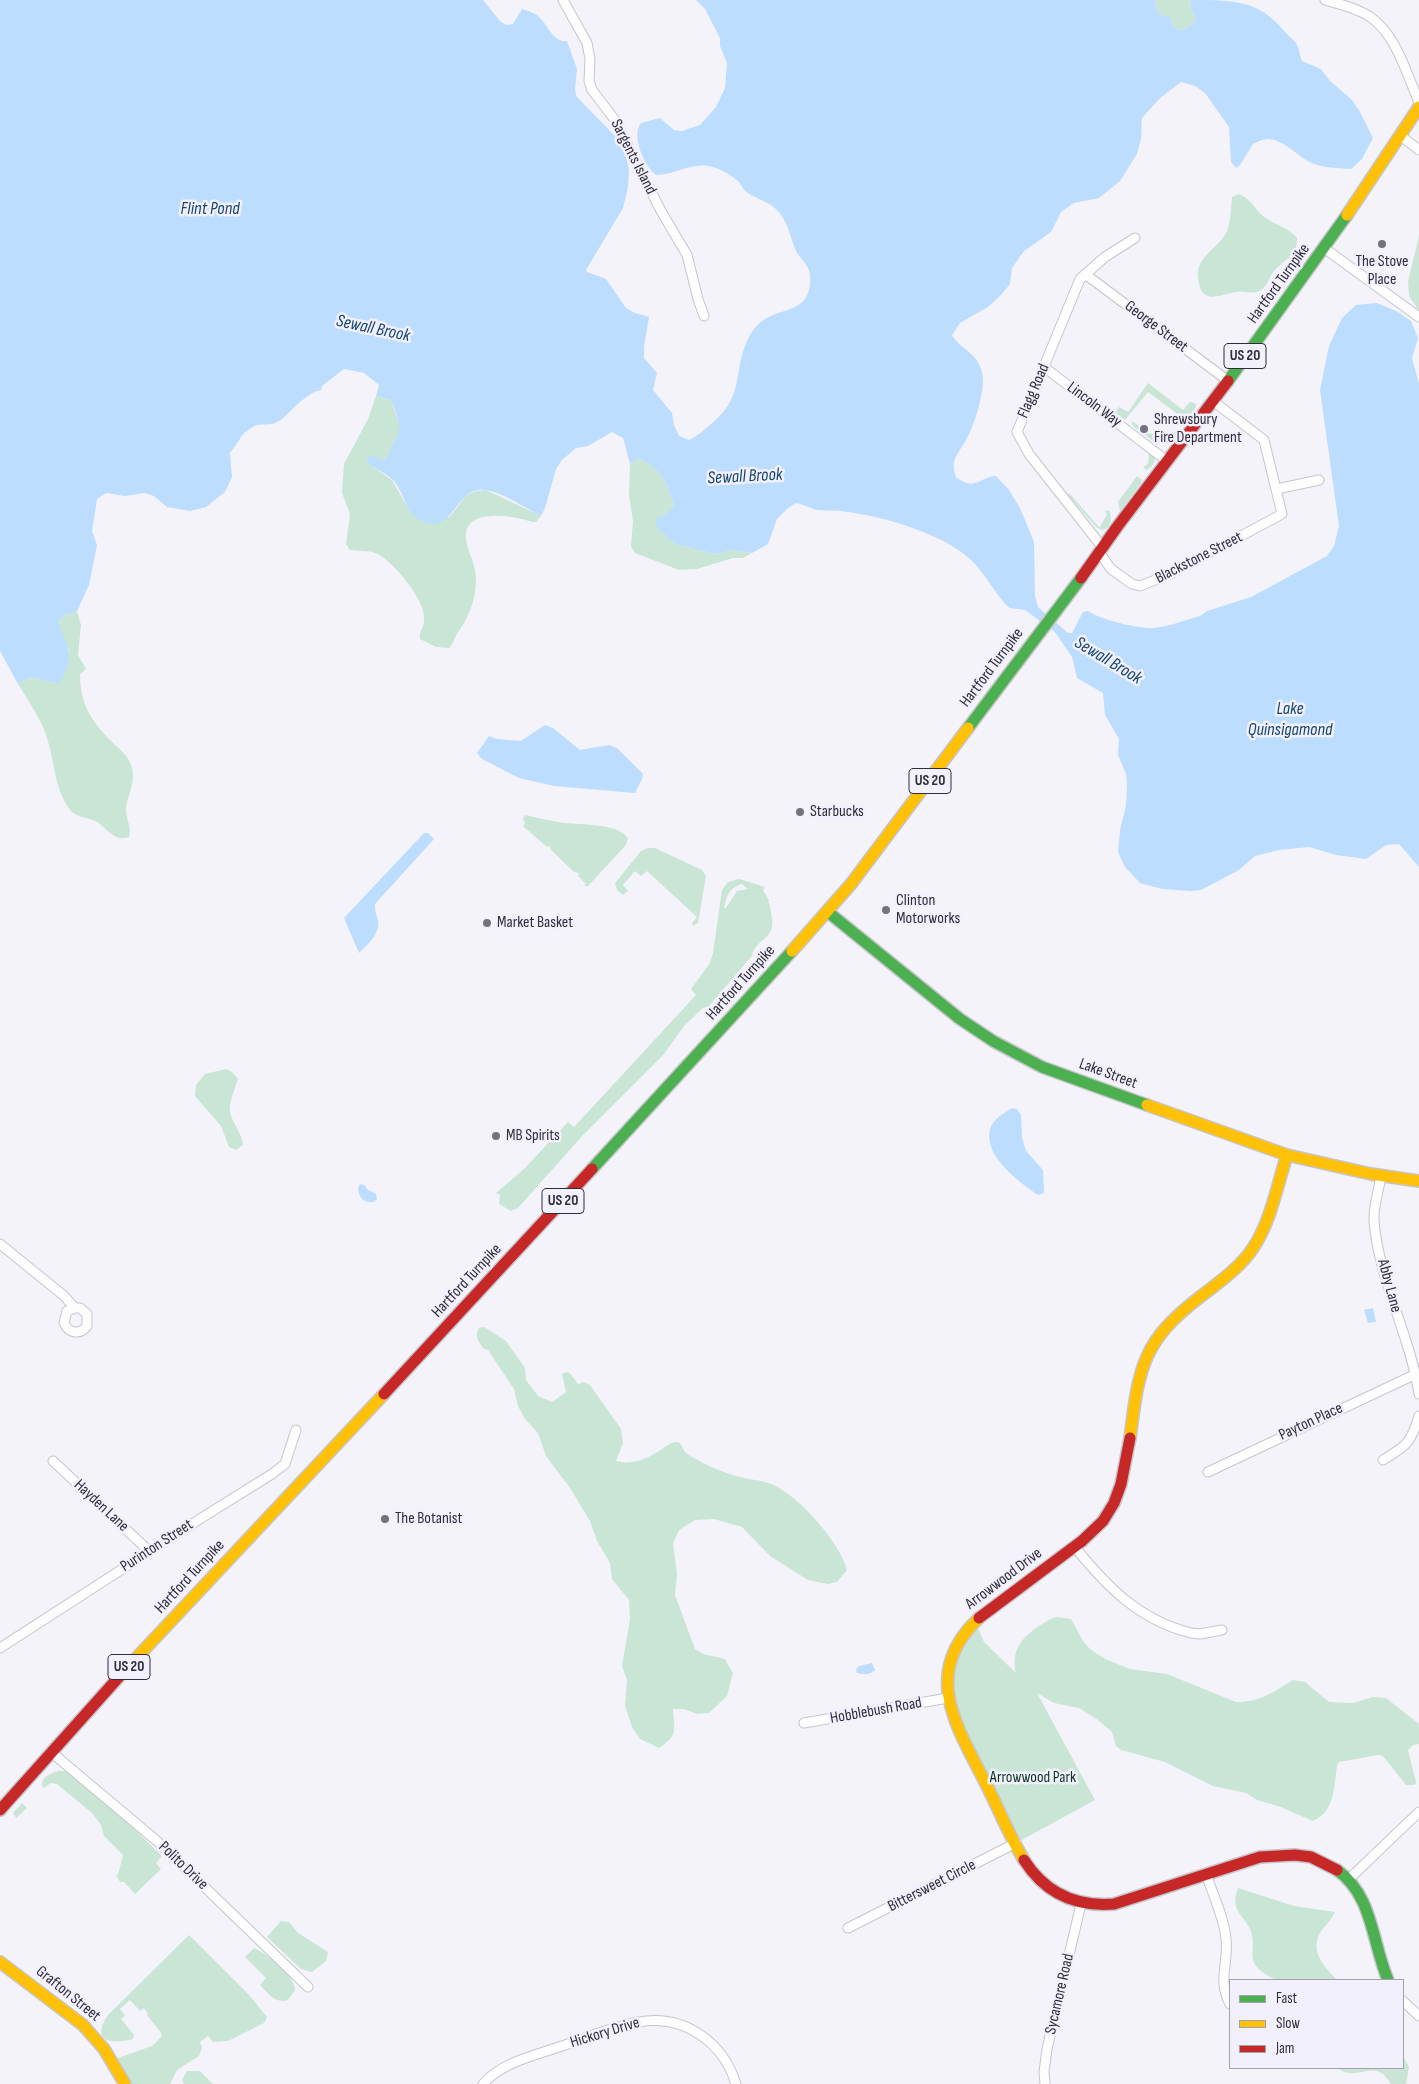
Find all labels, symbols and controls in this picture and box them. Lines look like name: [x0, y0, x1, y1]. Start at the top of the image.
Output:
street label: Sargents Island: [606, 116, 660, 198]
water label: Flint Pond: [180, 198, 240, 220]
marker: The Stove Place: [1376, 238, 1388, 250]
street label: Hartford Turnpike: [1244, 240, 1314, 328]
place label: The Stove Place: [1356, 252, 1408, 290]
street label: George Street: [1121, 297, 1191, 357]
water label: Sewall Brook: [334, 311, 412, 347]
road number: US 20: [1224, 344, 1266, 368]
street label: Flagg Road: [1014, 361, 1054, 421]
street label: Lincoln Way: [1063, 378, 1125, 432]
place label: Shrewsbury Fire Department: [1154, 410, 1242, 448]
marker: Shrewsbury Fire Department: [1138, 423, 1150, 435]
water label: Sewall Brook: [707, 464, 783, 490]
street label: Blackstone Street: [1152, 528, 1246, 588]
street label: Hartford Turnpike: [956, 625, 1028, 711]
water label: Sewall Brook: [1070, 632, 1146, 690]
water label: Lake Quinsigamond: [1248, 698, 1332, 741]
road number: US 20: [909, 768, 951, 794]
place label: Starbucks: [810, 802, 864, 822]
marker: Starbucks: [794, 806, 806, 818]
place label: Clinton Motorworks: [896, 891, 960, 929]
marker: Clinton Motorworks: [880, 904, 892, 916]
place label: Market Basket: [497, 913, 573, 933]
marker: Market Basket: [481, 917, 493, 929]
street label: Hartford Turnpike: [702, 942, 780, 1024]
street label: Lake Street: [1076, 1055, 1140, 1093]
place label: MB Spirits: [506, 1126, 560, 1146]
marker: MB Spirits: [490, 1130, 502, 1142]
road number: US 20: [542, 1188, 584, 1214]
street label: Hartford Turnpike: [428, 1240, 506, 1322]
street label: Abby Lane: [1373, 1257, 1405, 1315]
street label: Payton Place: [1276, 1399, 1346, 1445]
street label: Hayden Lane: [70, 1476, 132, 1536]
place label: The Botanist: [395, 1509, 462, 1529]
marker: The Botanist: [379, 1513, 391, 1525]
street label: Purinton Street: [117, 1515, 197, 1577]
street label: Hartford Turnpike: [151, 1536, 229, 1618]
street label: Arrowwood Drive: [962, 1544, 1046, 1614]
road number: US 20: [108, 1654, 150, 1680]
street label: Hobblebush Road: [829, 1694, 923, 1728]
park label: Arrowwood Park: [990, 1768, 1076, 1788]
street label: Polito Drive: [154, 1838, 212, 1894]
street label: Bittersweet Circle: [885, 1856, 979, 1916]
street label: Sycamore Road: [1041, 1952, 1079, 2036]
street label: Grafton Street: [32, 1962, 104, 2026]
legend: [1229, 1979, 1404, 2069]
text: Fast: [1276, 1989, 1297, 2008]
street label: Hickory Drive: [568, 2013, 642, 2053]
text: Slow: [1276, 2014, 1300, 2033]
text: Jam: [1276, 2039, 1294, 2058]

